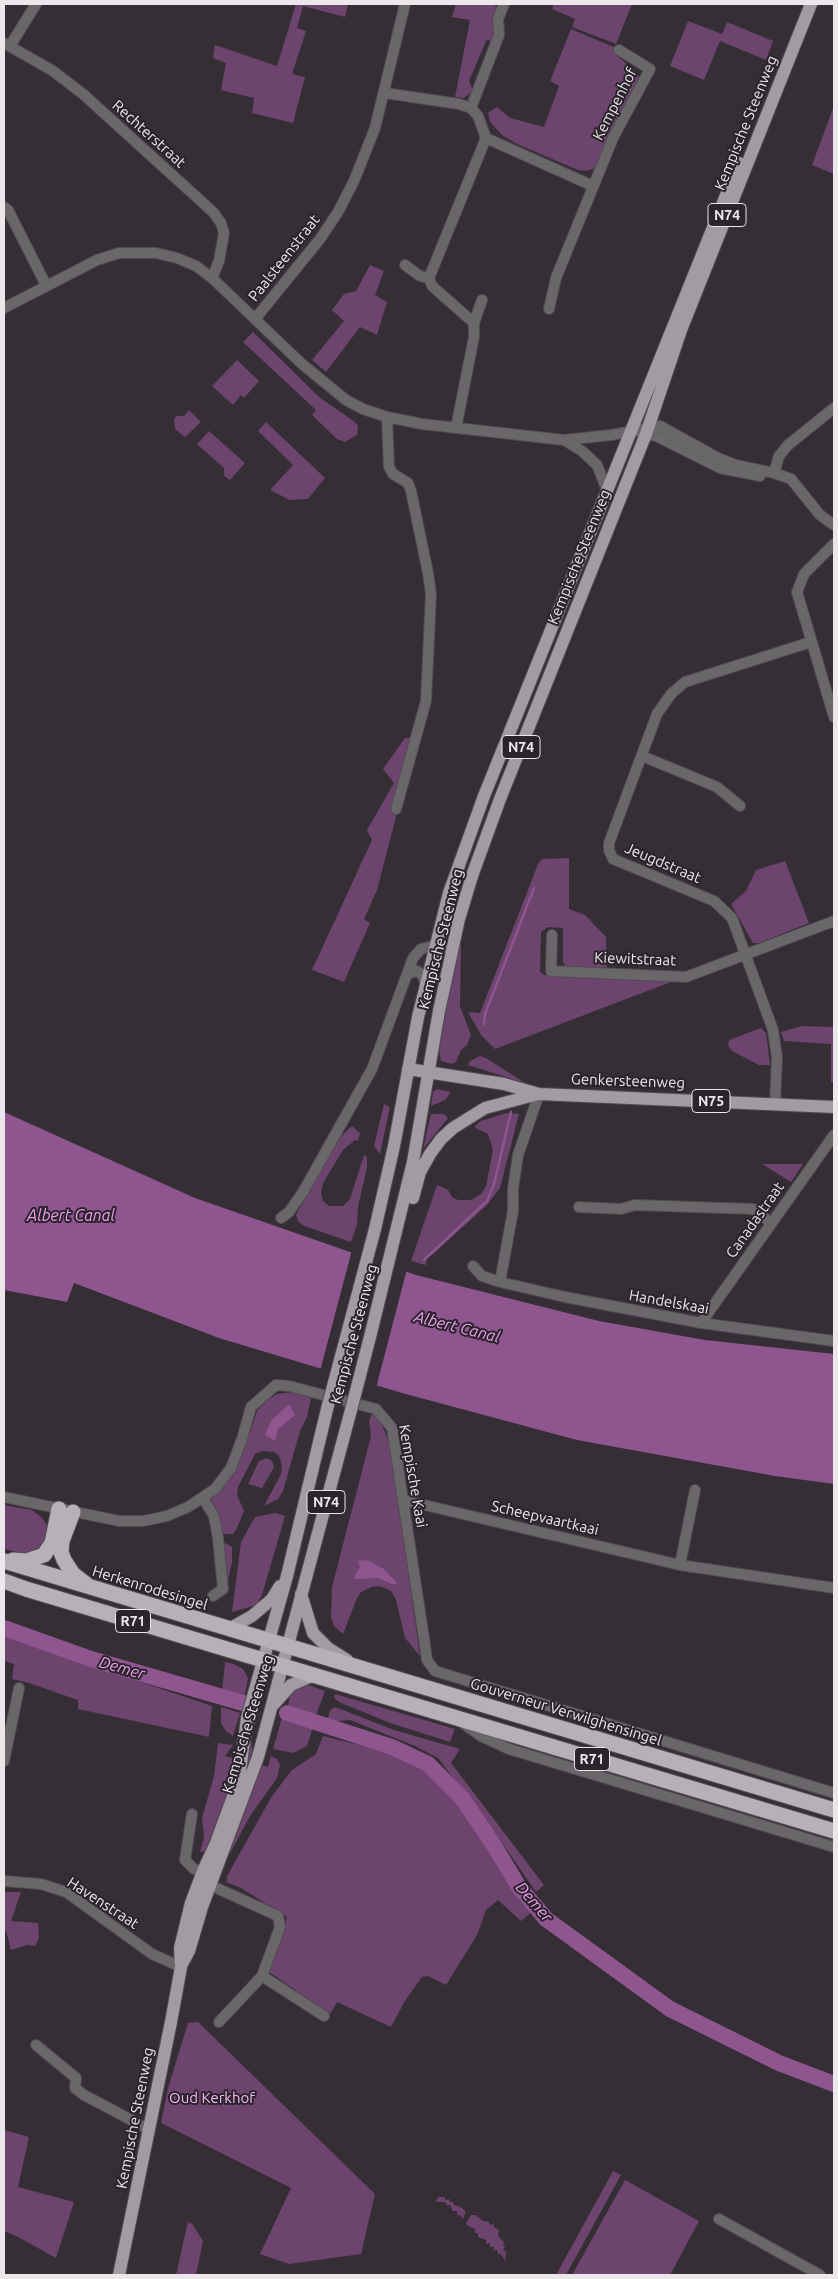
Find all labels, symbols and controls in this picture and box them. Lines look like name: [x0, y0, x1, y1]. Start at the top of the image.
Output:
street label: Kempische Steenweg: [711, 53, 781, 193]
street label: Kempenhof: [589, 65, 641, 143]
street label: Rechterstraat: [109, 96, 189, 172]
road number: N74: [708, 204, 746, 226]
street label: Paalsteenstraat: [245, 211, 323, 305]
street label: Kempische Steenweg: [544, 487, 614, 627]
road number: N74: [502, 736, 540, 759]
street label: Jeugdstraat: [622, 839, 704, 887]
street label: Kempische Steenweg: [415, 867, 467, 1011]
street label: Kiewitstraat: [594, 949, 676, 969]
street label: Genkersteenweg: [571, 1070, 685, 1092]
road number: N75: [692, 1090, 730, 1112]
street label: Canadastraat: [722, 1178, 788, 1262]
water label: Albert Canal: [27, 1206, 115, 1226]
street label: Kempische Steenweg: [327, 1262, 381, 1406]
street label: Handelskaai: [628, 1286, 710, 1318]
water label: Albert Canal: [412, 1307, 502, 1347]
street label: Kempische Kaai: [395, 1423, 431, 1529]
road number: N74: [307, 1490, 345, 1514]
street label: Scheepvaartkaai: [490, 1497, 600, 1539]
street label: Herkenrodesingel: [90, 1562, 210, 1614]
road number: R71: [116, 1610, 150, 1632]
water label: Demer: [97, 1652, 147, 1684]
street label: Kempische Steenweg: [218, 1653, 278, 1795]
street label: Gouverneur Verwilghensingel: [468, 1674, 664, 1750]
road number: R71: [574, 1748, 610, 1770]
street label: Havenstraat: [64, 1873, 142, 1933]
water label: Demer: [511, 1878, 557, 1926]
street label: Kempische Steenweg: [112, 2046, 158, 2190]
park label: Oud Kerkhof: [169, 2089, 255, 2107]

